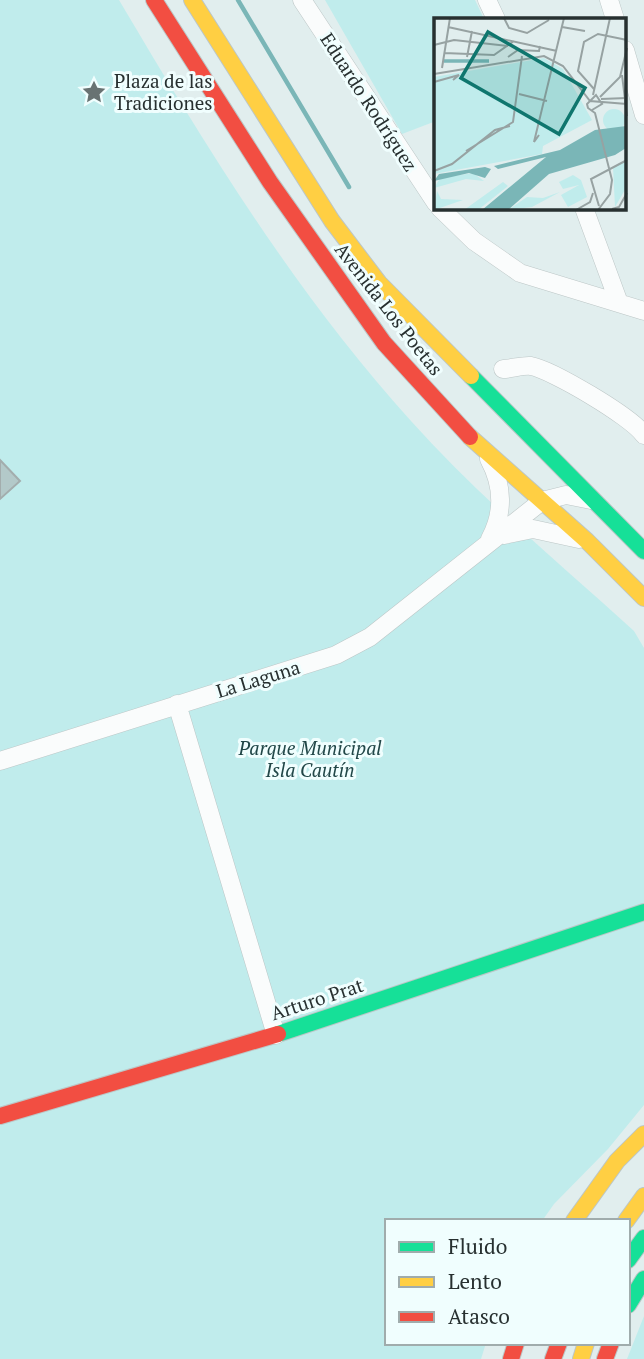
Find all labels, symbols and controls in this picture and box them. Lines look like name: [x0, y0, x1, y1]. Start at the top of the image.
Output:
inset map: [434, 18, 626, 210]
street label: Eduardo Rodríguez: [315, 28, 424, 176]
place label: Plaza de las Tradiciones: [114, 68, 213, 115]
place icon: Plaza de las Tradiciones: [80, 78, 108, 106]
street label: Avenida Los Poetas: [330, 237, 449, 380]
street label: La Laguna: [213, 654, 303, 703]
park label: Parque Municipal Isla Cautín: [237, 735, 382, 782]
street label: Arturo Prat: [267, 972, 366, 1025]
legend: [385, 1219, 630, 1345]
text: Fluido: [448, 1232, 507, 1260]
text: Lento: [448, 1267, 502, 1295]
text: Atasco: [448, 1302, 510, 1330]

